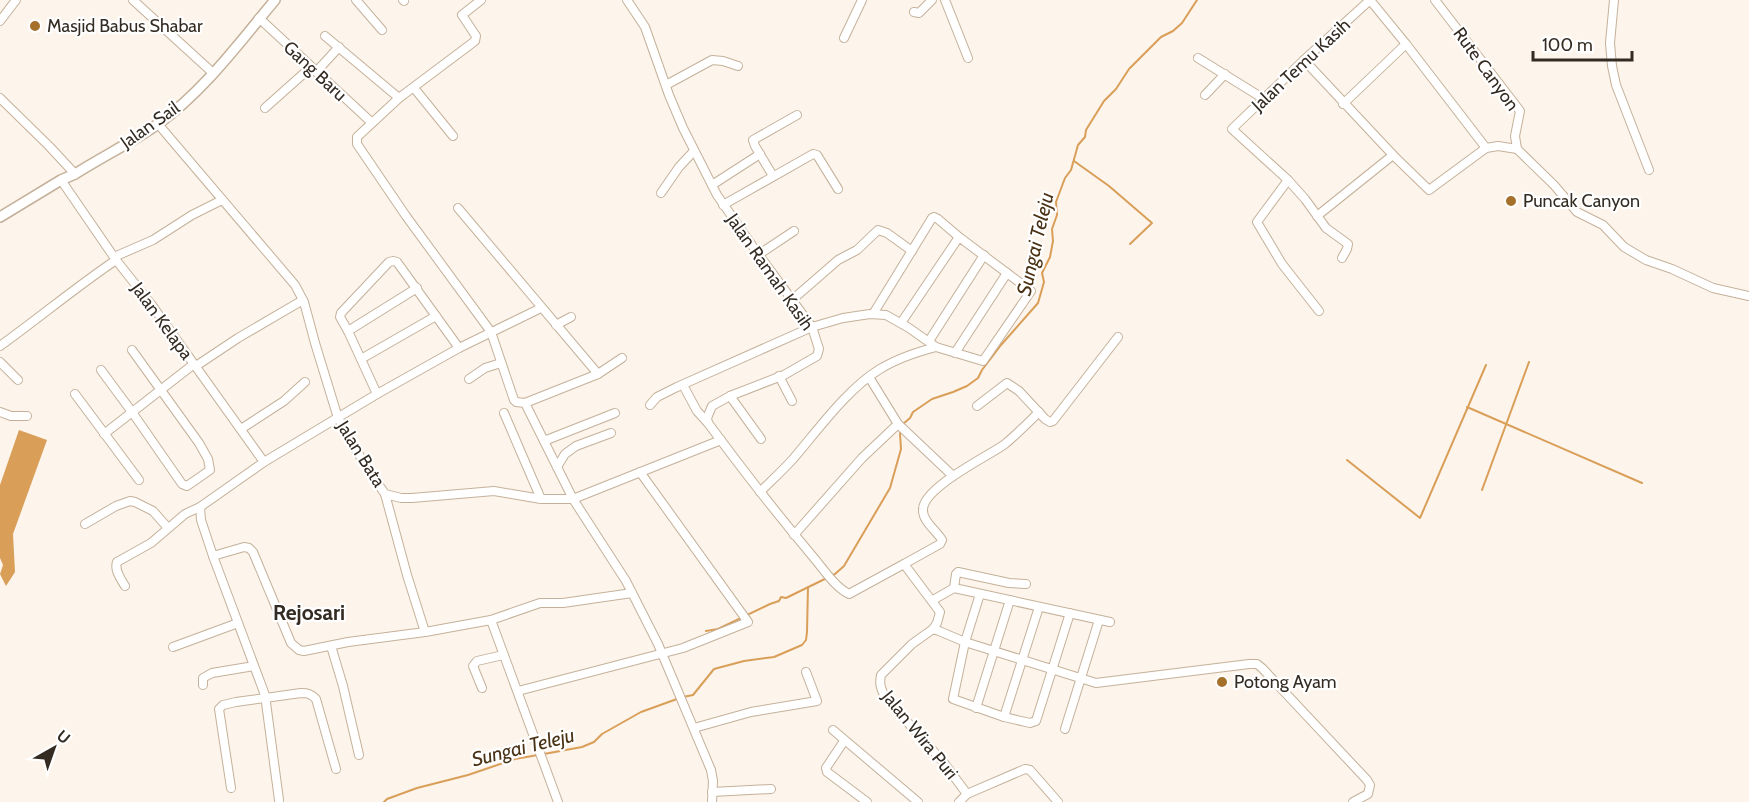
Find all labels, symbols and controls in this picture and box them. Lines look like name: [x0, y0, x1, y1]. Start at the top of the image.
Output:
street label: Jalan Temu Kasih: [1246, 14, 1355, 117]
place label: Masjid Babus Shabar: [47, 15, 203, 37]
marker: Masjid Babus Shabar: [28, 19, 42, 33]
street label: Rute Canyon: [1448, 23, 1524, 115]
scale bar: [1533, 24, 1632, 62]
text: 100 m: [1542, 34, 1593, 56]
street label: Gang Baru: [279, 36, 351, 106]
street label: Jalan Sail: [115, 96, 184, 154]
water label: Sungai Teleju: [1011, 190, 1059, 298]
place label: Puncak Canyon: [1523, 190, 1640, 212]
marker: Puncak Canyon: [1504, 194, 1518, 208]
street label: Jalan Ramah Kasih: [721, 209, 818, 335]
street label: Jalan Kelapa: [126, 277, 198, 364]
street label: Jalan Bata: [332, 416, 390, 491]
district label: Rejosari: [273, 600, 345, 625]
place label: Potong Ayam: [1234, 671, 1337, 693]
marker: Potong Ayam: [1215, 675, 1229, 689]
street label: Jalan Wira Puri: [877, 685, 963, 784]
north arrow: [24, 718, 84, 778]
water label: Sungai Teleju: [469, 723, 577, 771]
text: U: [53, 726, 74, 748]

